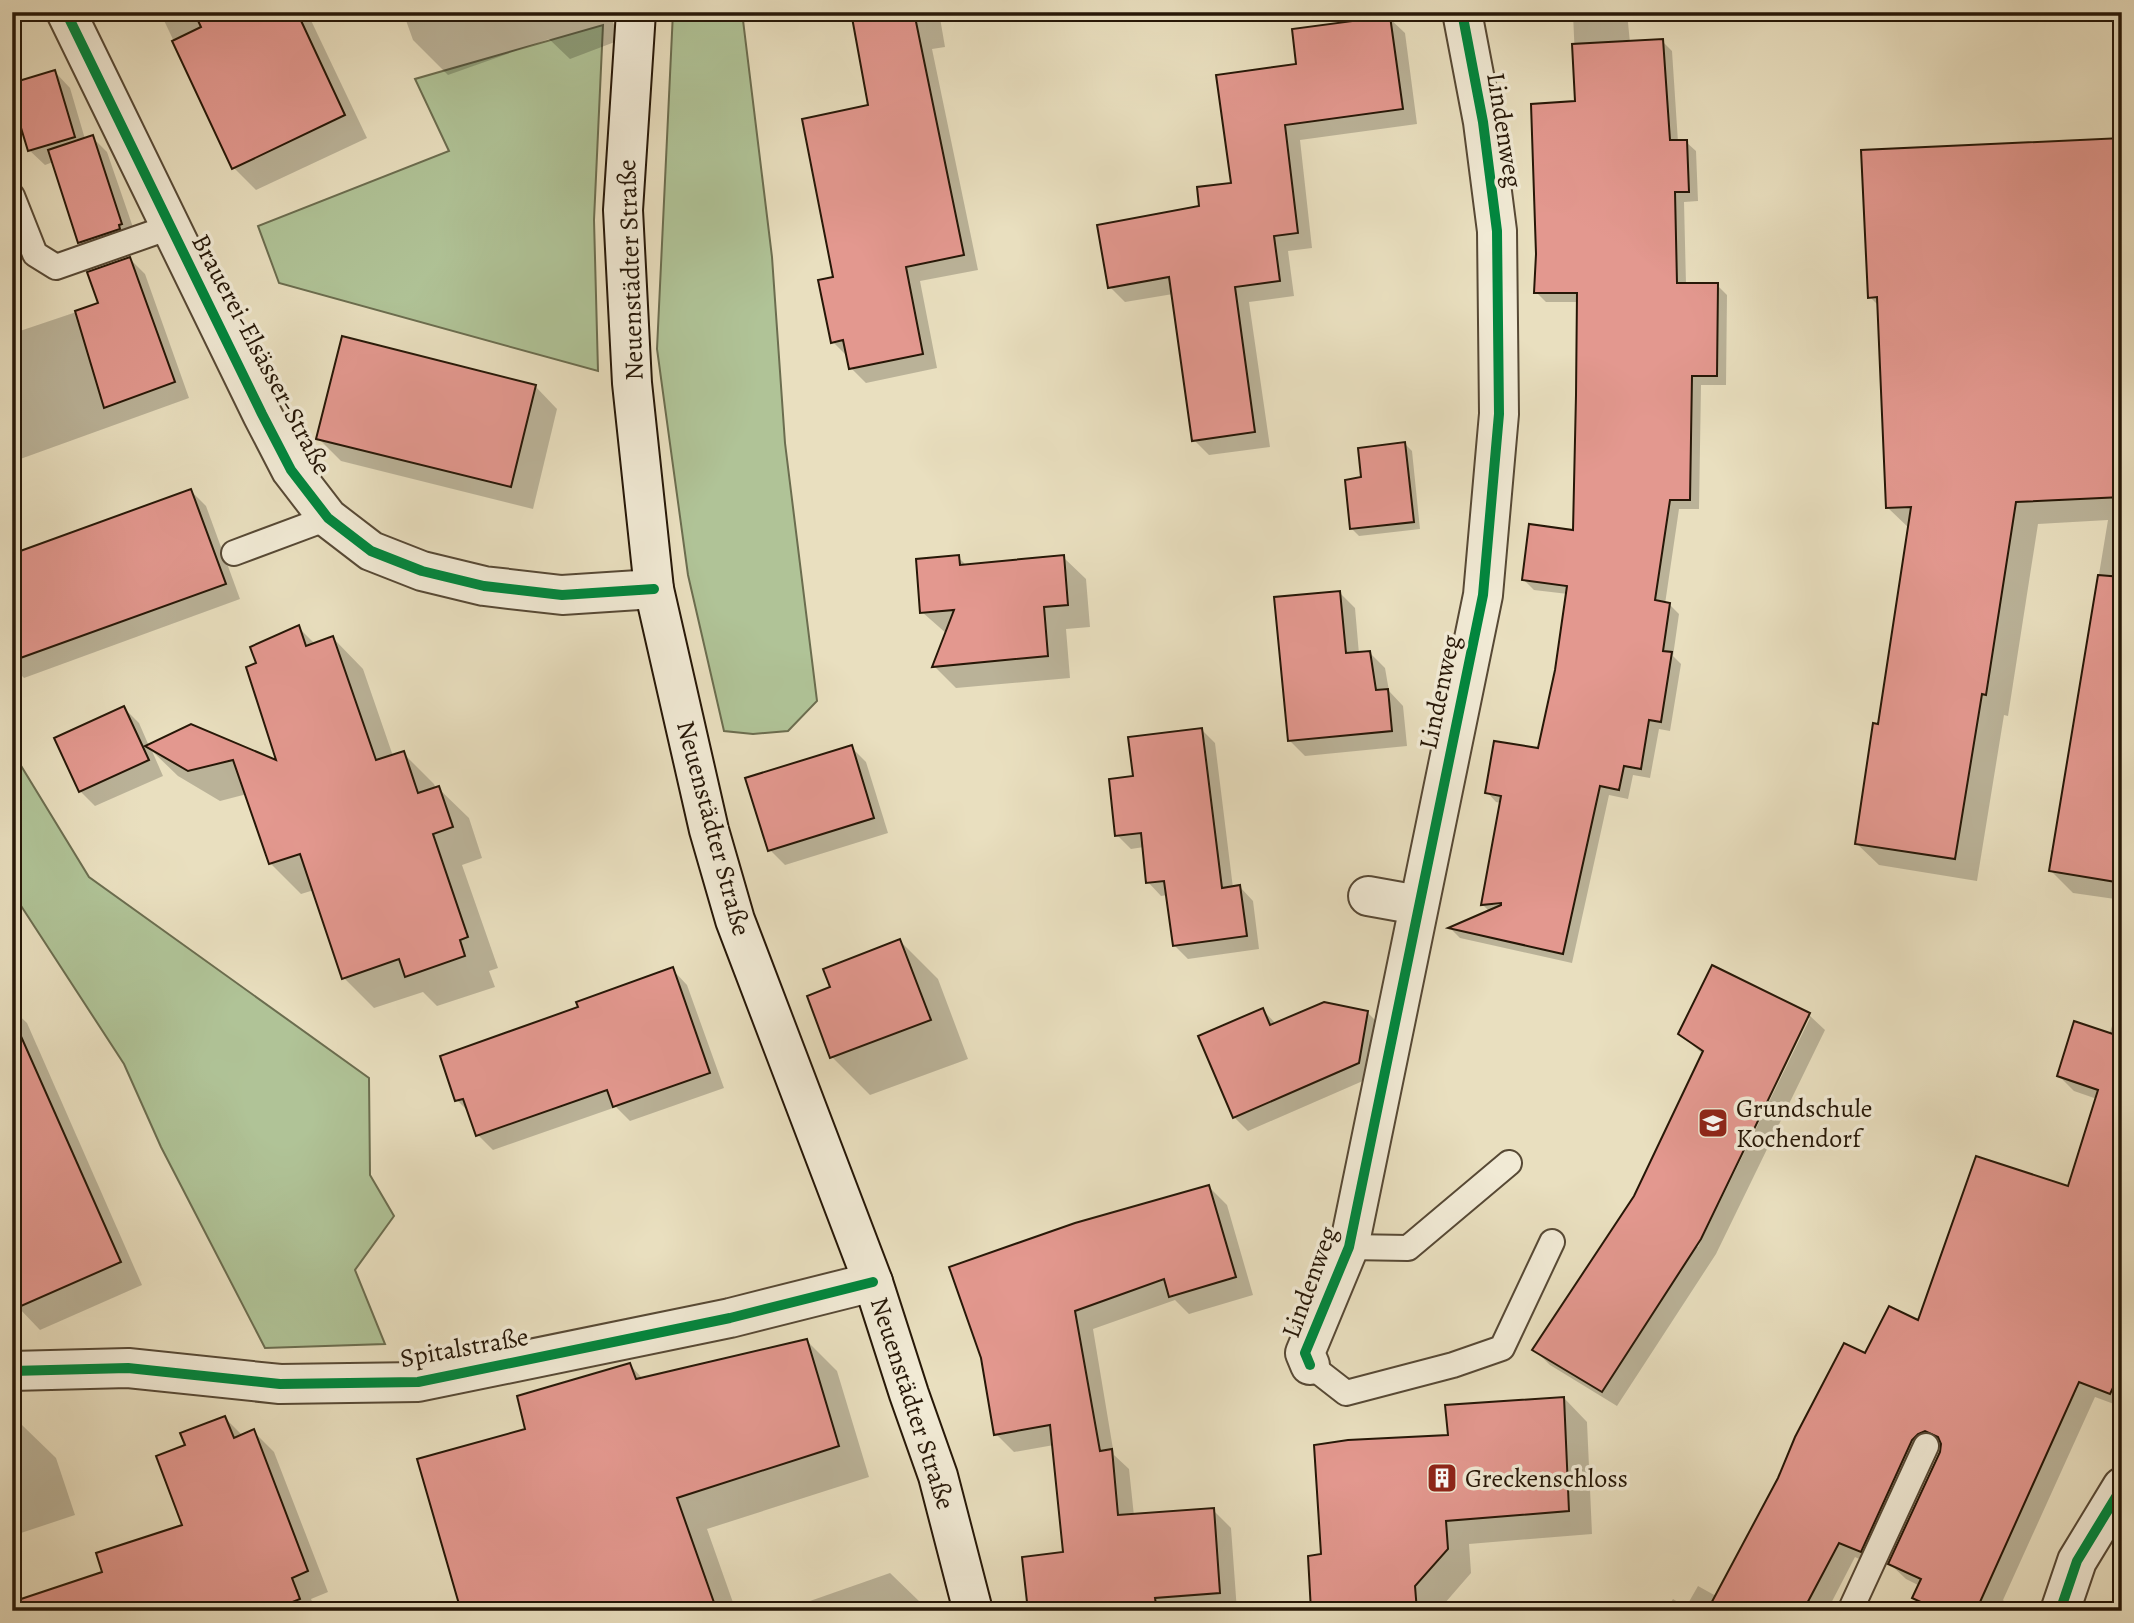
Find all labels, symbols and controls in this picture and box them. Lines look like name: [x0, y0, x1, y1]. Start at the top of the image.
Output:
street label: Lindenweg: [1478, 70, 1531, 190]
street label: Neuenstädter Straße: [609, 159, 652, 381]
street label: Brauerei-Elsässer-Straße: [183, 228, 340, 481]
street label: Lindenweg: [1410, 632, 1469, 753]
street label: Neuenstädter Straße: [668, 717, 759, 940]
place label: Grundschule Kochendorf: [1736, 1091, 1872, 1156]
school or university icon: Grundschule Kochendorf: [1696, 1106, 1730, 1140]
street label: Lindenweg: [1273, 1221, 1346, 1343]
street label: Neuenstädter Straße: [862, 1292, 963, 1514]
street label: Spitalstraße: [397, 1319, 531, 1376]
building icon: Greckenschloss: [1425, 1461, 1459, 1495]
place label: Greckenschloss: [1465, 1461, 1628, 1496]

